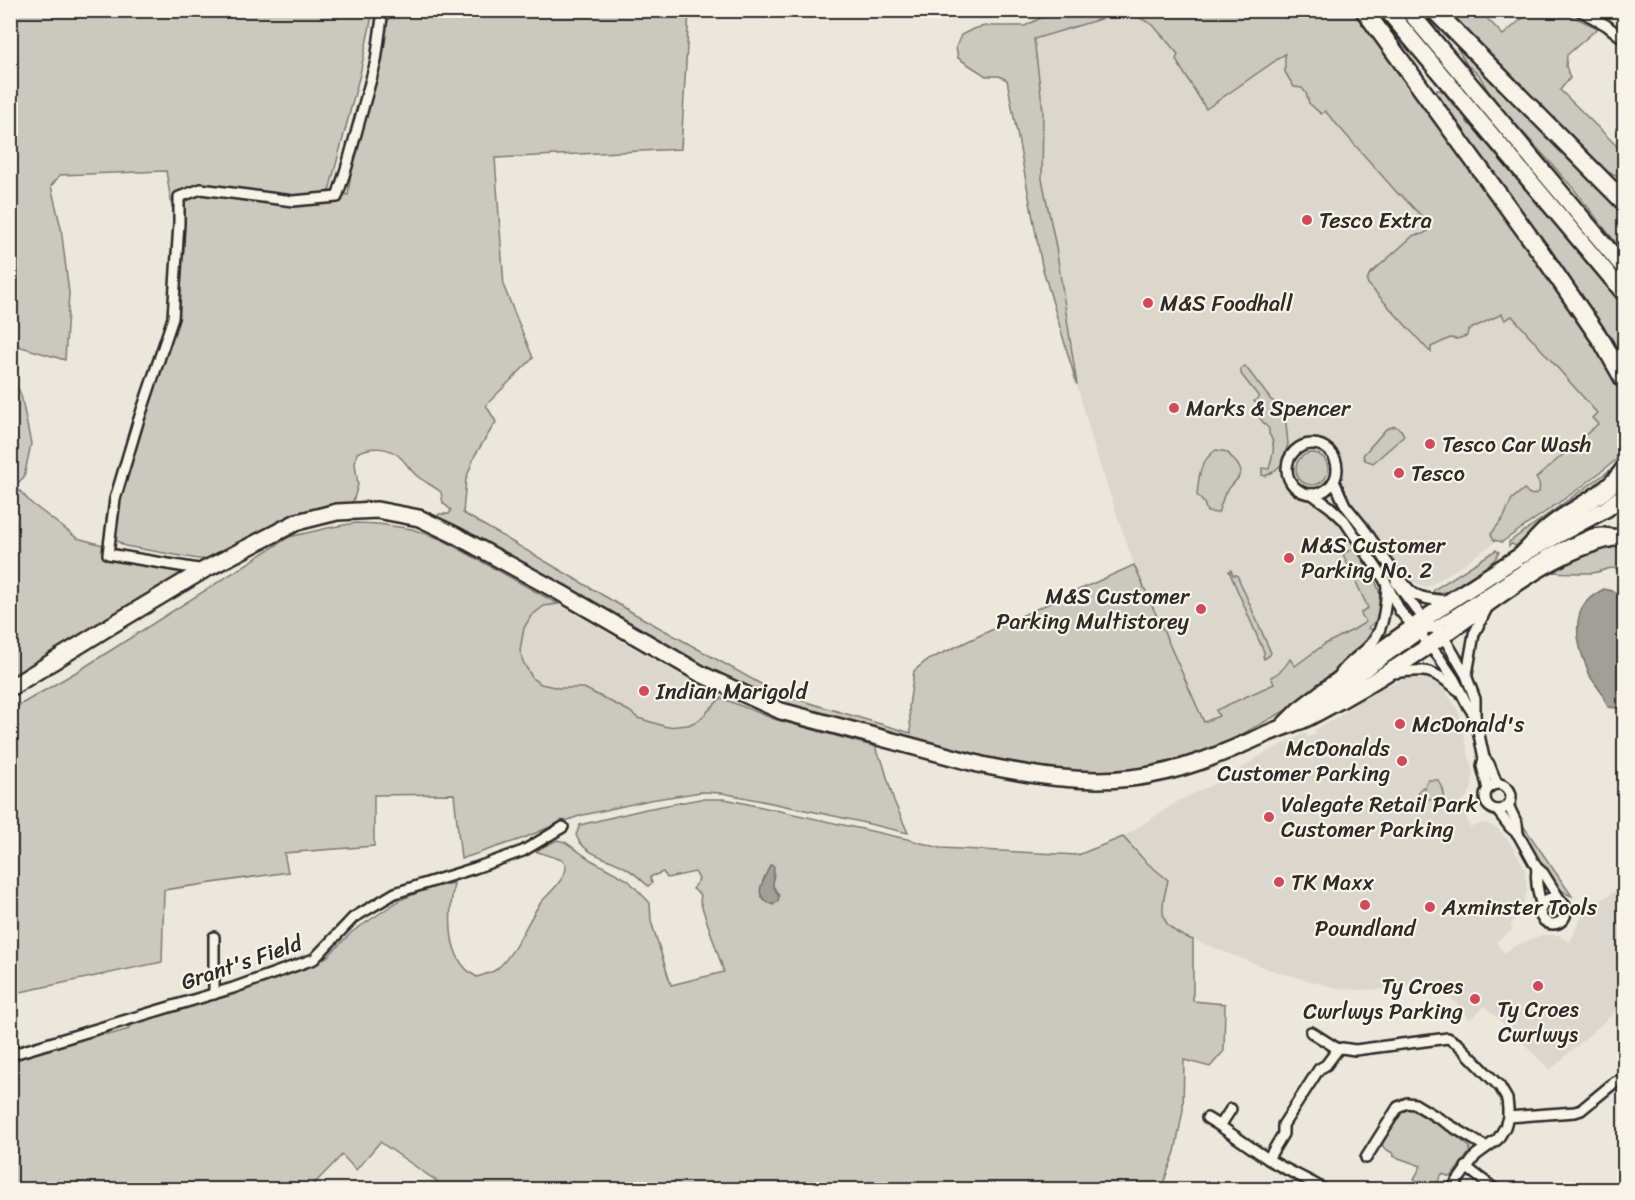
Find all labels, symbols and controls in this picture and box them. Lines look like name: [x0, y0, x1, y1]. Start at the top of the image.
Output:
place label: Tesco Extra: [1319, 201, 1432, 240]
marker: Tesco Extra: [1300, 213, 1314, 227]
place label: M&S Foodhall: [1160, 284, 1293, 323]
marker: M&S Foodhall: [1141, 296, 1155, 310]
place label: Marks & Spencer: [1186, 389, 1352, 428]
marker: Marks & Spencer: [1167, 401, 1181, 415]
place label: Tesco Car Wash: [1442, 425, 1591, 464]
marker: Tesco Car Wash: [1423, 437, 1437, 451]
place label: Tesco: [1411, 454, 1465, 493]
marker: Tesco: [1392, 466, 1406, 480]
place label: M&S Customer Parking No. 2: [1301, 526, 1447, 590]
marker: M&S Customer Parking No. 2: [1282, 551, 1296, 565]
place label: M&S Customer Parking Multistorey: [996, 577, 1191, 641]
marker: M&S Customer Parking Multistorey: [1194, 602, 1208, 616]
place label: Indian Marigold: [655, 672, 809, 711]
marker: Indian Marigold: [637, 684, 651, 698]
place label: McDonald's: [1412, 705, 1525, 744]
marker: McDonald's: [1393, 717, 1407, 731]
place label: McDonalds Customer Parking: [1217, 729, 1391, 793]
marker: McDonalds Customer Parking: [1395, 754, 1409, 768]
place label: Valegate Retail Park Customer Parking: [1281, 785, 1478, 849]
marker: Valegate Retail Park Customer Parking: [1262, 810, 1276, 824]
place label: TK Maxx: [1291, 863, 1374, 902]
marker: TK Maxx: [1272, 875, 1286, 889]
place label: Axminster Tools: [1441, 888, 1598, 927]
marker: Poundland: [1358, 898, 1372, 912]
marker: Axminster Tools: [1423, 900, 1437, 914]
place label: Poundland: [1315, 909, 1417, 948]
street label: Grant's Field: [175, 923, 308, 1001]
place label: Ty Croes Cwrlwys Parking: [1303, 967, 1463, 1031]
marker: Ty Croes Cwrlwys: [1531, 979, 1545, 993]
place label: Ty Croes Cwrlwys: [1497, 990, 1579, 1054]
marker: Ty Croes Cwrlwys Parking: [1468, 992, 1482, 1006]

